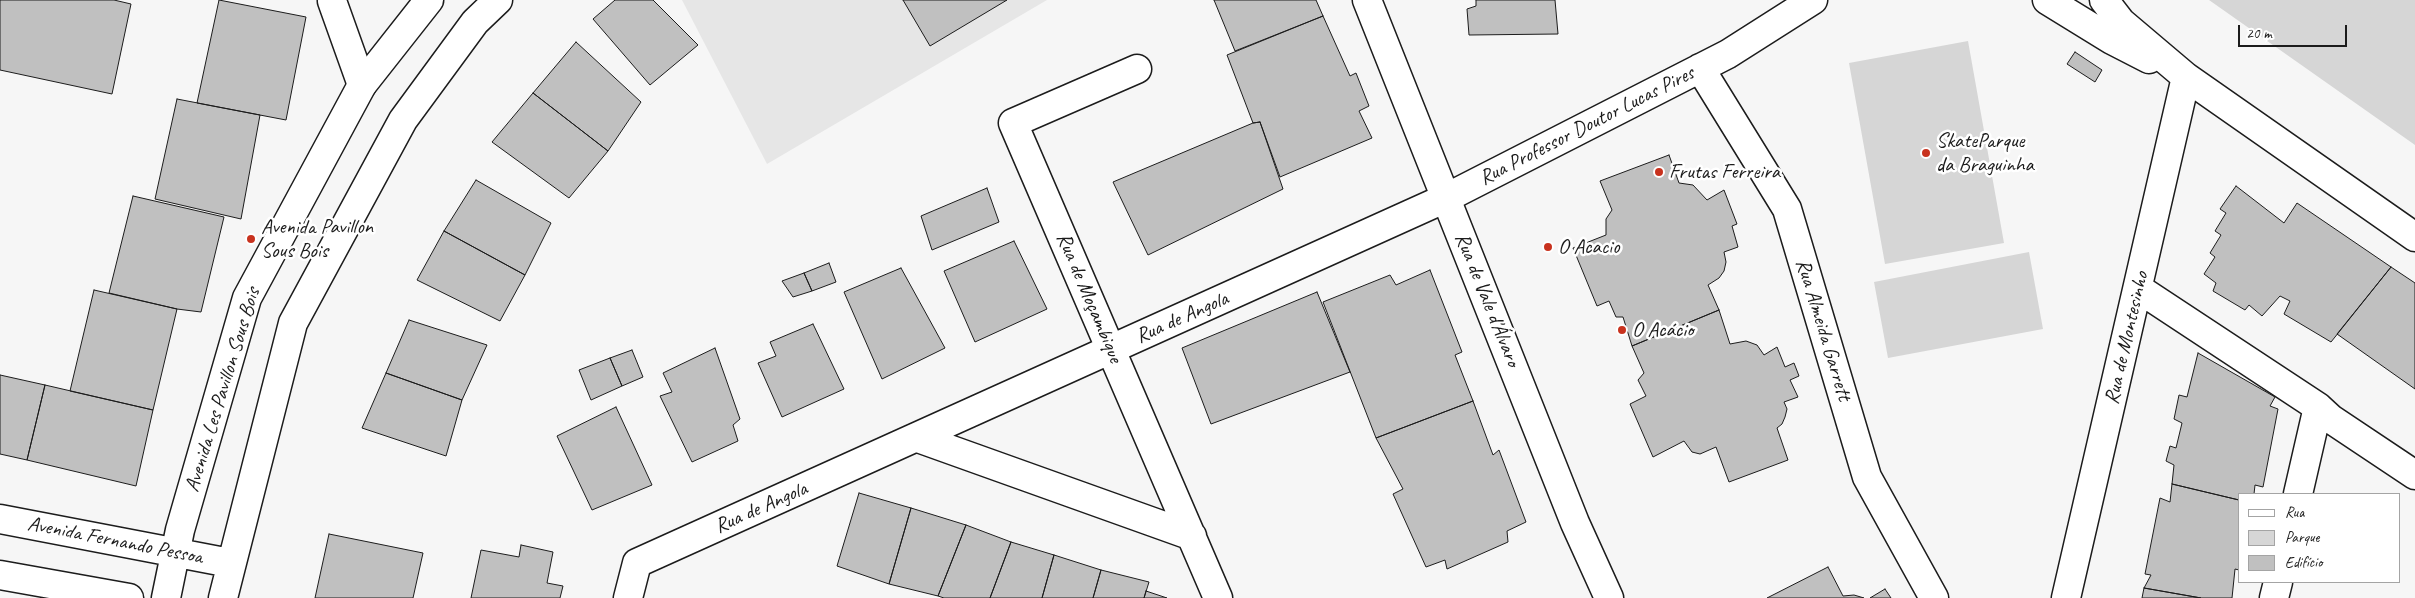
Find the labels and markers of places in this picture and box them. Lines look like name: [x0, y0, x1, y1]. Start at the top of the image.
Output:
place label: SkateParque da Braguinha: [1936, 128, 2034, 178]
marker: SkateParque da Braguinha: [1920, 147, 1932, 159]
place label: Frutas Ferreira: [1669, 159, 1780, 185]
marker: Frutas Ferreira: [1653, 166, 1665, 178]
place label: Avenida Pavillon Sous Bois: [261, 214, 373, 264]
marker: Avenida Pavillon Sous Bois: [245, 233, 257, 245]
place label: O Acacio: [1558, 234, 1619, 260]
marker: O Acacio: [1542, 241, 1554, 253]
place label: O Acácio: [1632, 317, 1693, 343]
marker: O Acácio: [1616, 324, 1628, 336]

